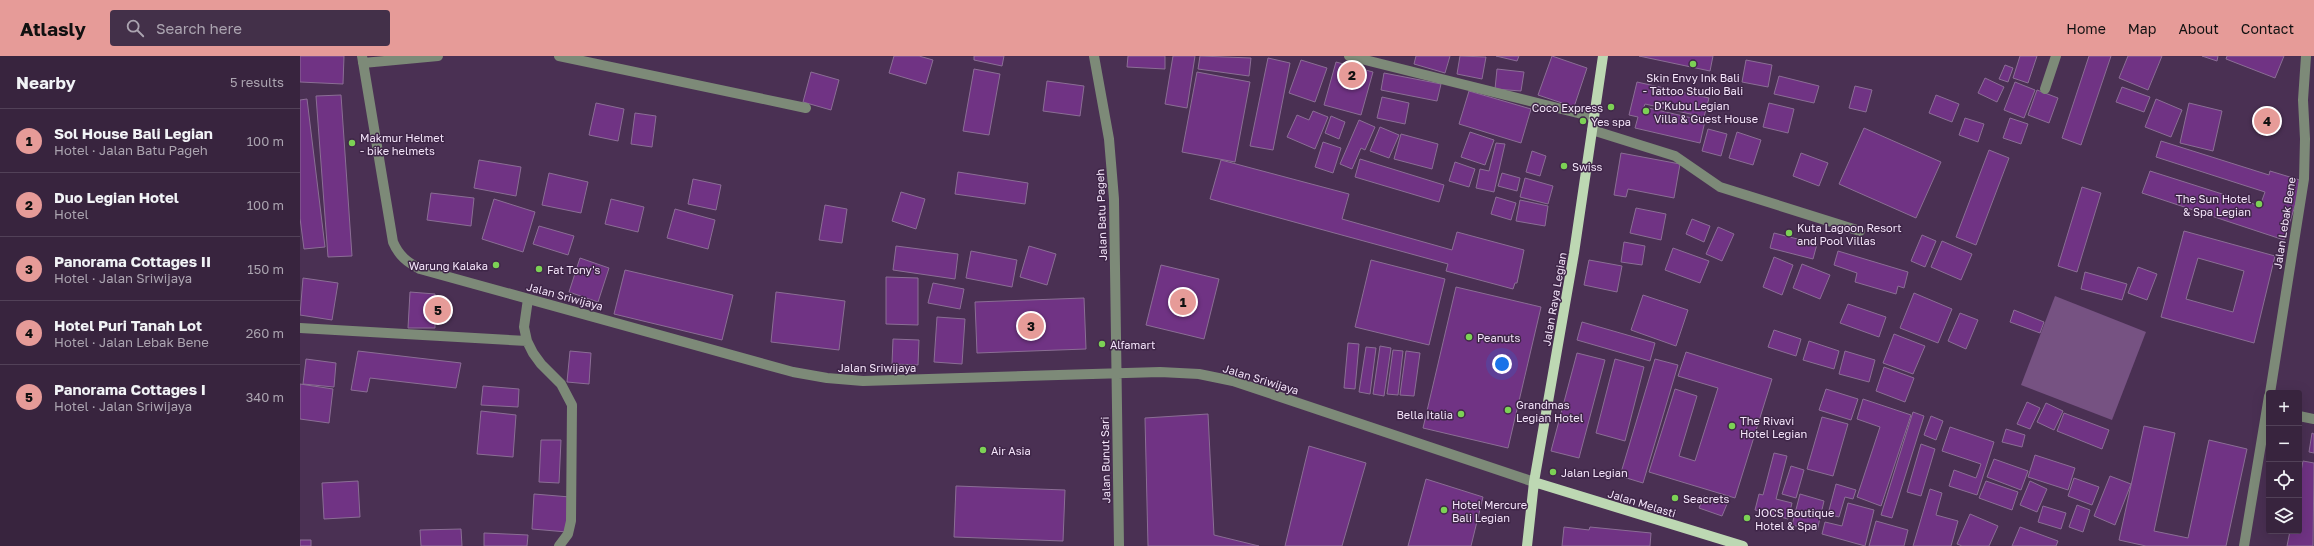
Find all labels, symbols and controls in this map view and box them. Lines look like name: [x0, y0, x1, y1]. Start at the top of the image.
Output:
search box: [110, 10, 390, 46]
text: Atlasly: [20, 17, 86, 40]
icon: search: [124, 17, 146, 39]
text: Search here: [156, 19, 242, 37]
text: Home: [2066, 20, 2106, 37]
text: Map: [2128, 20, 2156, 37]
text: About: [2178, 20, 2219, 37]
text: Contact: [2241, 20, 2294, 37]
marker: Skin Envy Ink Bali - Tattoo Studio Bali: [1688, 59, 1698, 69]
pin: 2: [1339, 60, 1365, 90]
place label: Skin Envy Ink Bali - Tattoo Studio Bali: [1643, 71, 1743, 97]
text: Nearby: [16, 72, 76, 93]
text: 5 results: [230, 74, 284, 90]
place label: D'Kubu Legian Villa & Guest House: [1654, 99, 1758, 125]
place label: Coco Express: [1532, 101, 1603, 114]
marker: Coco Express: [1606, 102, 1616, 112]
marker: D'Kubu Legian Villa & Guest House: [1641, 106, 1651, 116]
pin: 4: [2254, 106, 2280, 136]
place label: Yes spa: [1591, 115, 1631, 128]
marker: Yes spa: [1578, 116, 1588, 126]
text: Sol House Bali Legian: [54, 124, 213, 142]
place label: Makmur Helmet - bike helmets: [360, 131, 444, 157]
text: 1: [26, 133, 32, 149]
text: 100 m: [247, 133, 284, 149]
marker: Makmur Helmet - bike helmets: [347, 138, 357, 148]
text: Hotel · Jalan Batu Pageh: [54, 142, 208, 158]
place label: Swiss: [1572, 160, 1603, 173]
marker: Swiss: [1559, 161, 1569, 171]
street label: Jalan Batu Pageh: [1093, 169, 1109, 261]
street label: Jalan Lebak Bene: [2270, 176, 2298, 270]
text: Duo Legian Hotel: [54, 188, 179, 206]
place label: The Sun Hotel & Spa Legian: [2176, 192, 2251, 218]
text: 2: [25, 197, 33, 213]
text: 100 m: [247, 197, 284, 213]
marker: The Sun Hotel & Spa Legian: [2254, 199, 2264, 209]
text: Hotel: [54, 206, 89, 222]
place label: Kuta Lagoon Resort and Pool Villas: [1797, 221, 1902, 247]
marker: Kuta Lagoon Resort and Pool Villas: [1784, 228, 1794, 238]
street label: Jalan Raya Legian: [1539, 251, 1569, 347]
text: Panorama Cottages II: [54, 252, 211, 270]
place label: Warung Kalaka: [409, 259, 488, 272]
marker: Warung Kalaka: [491, 260, 501, 270]
text: 3: [25, 261, 33, 277]
text: 150 m: [247, 261, 284, 277]
place label: Fat Tony's: [547, 263, 601, 276]
marker: Fat Tony's: [534, 264, 544, 274]
text: Hotel · Jalan Sriwijaya: [54, 270, 192, 286]
street label: Jalan Sriwijaya: [525, 280, 605, 312]
pin: 1: [1170, 287, 1196, 317]
pin: 5: [425, 295, 451, 325]
pin: 3: [1018, 311, 1044, 341]
text: Hotel Puri Tanah Lot: [54, 316, 202, 334]
text: 4: [25, 325, 33, 341]
text: 260 m: [246, 325, 284, 341]
place label: Peanuts: [1477, 331, 1521, 344]
marker: Peanuts: [1464, 332, 1474, 342]
text: Hotel · Jalan Lebak Bene: [54, 334, 209, 350]
place label: Alfamart: [1110, 338, 1155, 351]
marker: Alfamart: [1097, 339, 1107, 349]
your location: [1492, 354, 1512, 374]
street label: Jalan Sriwijaya: [838, 361, 916, 374]
street label: Jalan Sriwijaya: [1221, 361, 1301, 397]
text: Panorama Cottages I: [54, 380, 206, 398]
text: 5: [25, 389, 33, 405]
text: 340 m: [246, 389, 284, 405]
map controls: [2266, 390, 2302, 534]
button: +: [2266, 390, 2302, 426]
text: Hotel · Jalan Sriwijaya: [54, 398, 192, 414]
place label: Grandmas Legian Hotel: [1516, 398, 1584, 424]
marker: Grandmas Legian Hotel: [1503, 405, 1513, 415]
place label: Bella Italia: [1396, 408, 1453, 421]
marker: Bella Italia: [1456, 409, 1466, 419]
place label: The Rivavi Hotel Legian: [1740, 414, 1807, 440]
street label: Jalan Bunut Sari: [1098, 417, 1112, 503]
marker: The Rivavi Hotel Legian: [1727, 421, 1737, 431]
button: −: [2266, 426, 2302, 462]
place label: Air Asia: [991, 444, 1031, 457]
marker: Air Asia: [978, 445, 988, 455]
button: locate: [2266, 462, 2302, 498]
place label: Jalan Legian: [1561, 466, 1628, 479]
marker: Jalan Legian: [1548, 467, 1558, 477]
street label: Jalan Melasti: [1606, 487, 1678, 520]
place label: Seacrets: [1683, 492, 1730, 505]
marker: Seacrets: [1670, 493, 1680, 503]
place label: Hotel Mercure Bali Legian: [1452, 498, 1527, 524]
button: layers: [2266, 498, 2302, 534]
marker: Hotel Mercure Bali Legian: [1439, 505, 1449, 515]
place label: JOCS Boutique Hotel & Spa: [1755, 506, 1834, 532]
marker: JOCS Boutique Hotel & Spa: [1742, 513, 1752, 523]

